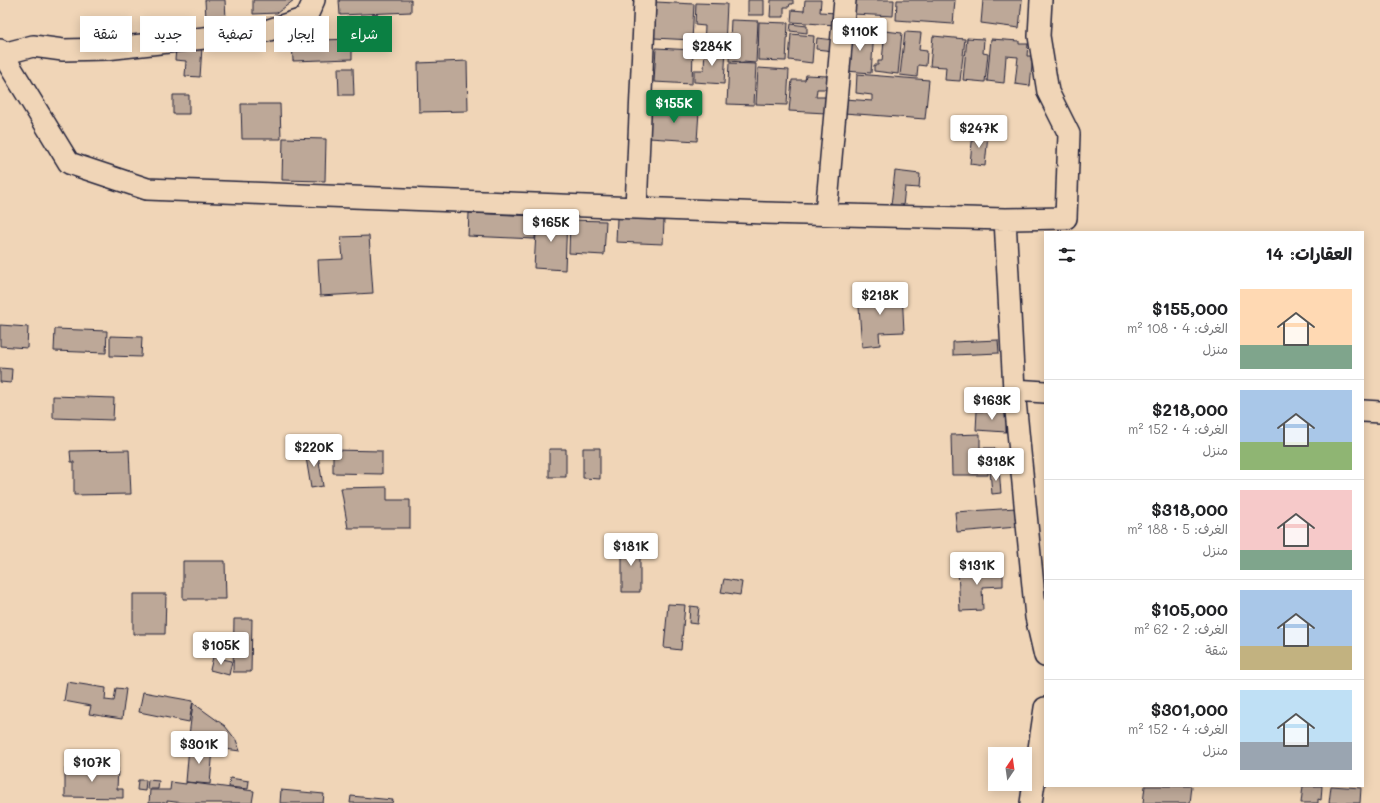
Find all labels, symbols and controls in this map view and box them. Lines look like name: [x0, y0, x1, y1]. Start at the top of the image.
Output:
chip: شقة: [80, 16, 132, 52]
chip: جديد: [140, 16, 196, 52]
chip: تصفية: [204, 16, 266, 52]
chip: إيجار: [274, 16, 329, 52]
chip: شراء: [337, 16, 392, 52]
pin: $110K: [832, 18, 888, 52]
text: $110K: [842, 22, 878, 39]
pin: $284K: [684, 33, 740, 67]
text: $284K: [692, 37, 732, 54]
pin: $155K: [646, 90, 702, 124]
text: $155K: [655, 94, 693, 111]
pin: $247K: [951, 115, 1007, 149]
text: $247K: [959, 119, 999, 136]
pin: $165K: [523, 209, 579, 243]
text: $165K: [532, 213, 570, 230]
text: العقارات: 14: [1265, 242, 1352, 264]
icon: filters: [1056, 244, 1078, 266]
pin: $218K: [852, 282, 908, 316]
text: $218K: [861, 286, 899, 303]
text: $155,000: [1152, 297, 1228, 319]
icon: home: [1272, 305, 1320, 353]
text: الغرف: 4 · 108 m²: [1127, 319, 1228, 336]
text: منزل: [1202, 340, 1228, 357]
pin: $163K: [964, 387, 1020, 421]
text: $163K: [973, 391, 1011, 408]
text: $218,000: [1152, 398, 1228, 420]
icon: home: [1272, 406, 1320, 454]
text: الغرف: 4 · 152 m²: [1128, 420, 1228, 437]
pin: $220K: [286, 434, 342, 468]
text: $220K: [294, 438, 334, 455]
text: منزل: [1202, 441, 1228, 458]
pin: $318K: [968, 448, 1024, 482]
text: $318K: [977, 452, 1015, 469]
text: $318,000: [1151, 498, 1228, 520]
icon: home: [1272, 506, 1320, 554]
text: الغرف: 5 · 188 m²: [1127, 520, 1228, 537]
pin: $181K: [603, 533, 659, 567]
text: $181K: [613, 537, 649, 554]
text: منزل: [1202, 541, 1228, 558]
pin: $131K: [949, 552, 1005, 586]
text: $131K: [959, 556, 995, 573]
text: $105,000: [1151, 598, 1228, 620]
icon: home: [1272, 606, 1320, 654]
text: الغرف: 2 · 62 m²: [1134, 620, 1228, 637]
pin: $105K: [193, 632, 249, 666]
text: $105K: [202, 636, 240, 653]
text: شقة: [1205, 641, 1228, 658]
text: $301,000: [1151, 698, 1228, 720]
icon: home: [1272, 706, 1320, 754]
text: الغرف: 4 · 152 m²: [1128, 720, 1228, 737]
pin: $301K: [171, 731, 227, 765]
text: $301K: [180, 735, 218, 752]
text: منزل: [1202, 741, 1228, 758]
north arrow: [988, 747, 1032, 791]
map controls: [988, 747, 1032, 791]
pin: $107K: [64, 749, 120, 783]
text: $107K: [73, 753, 111, 770]

